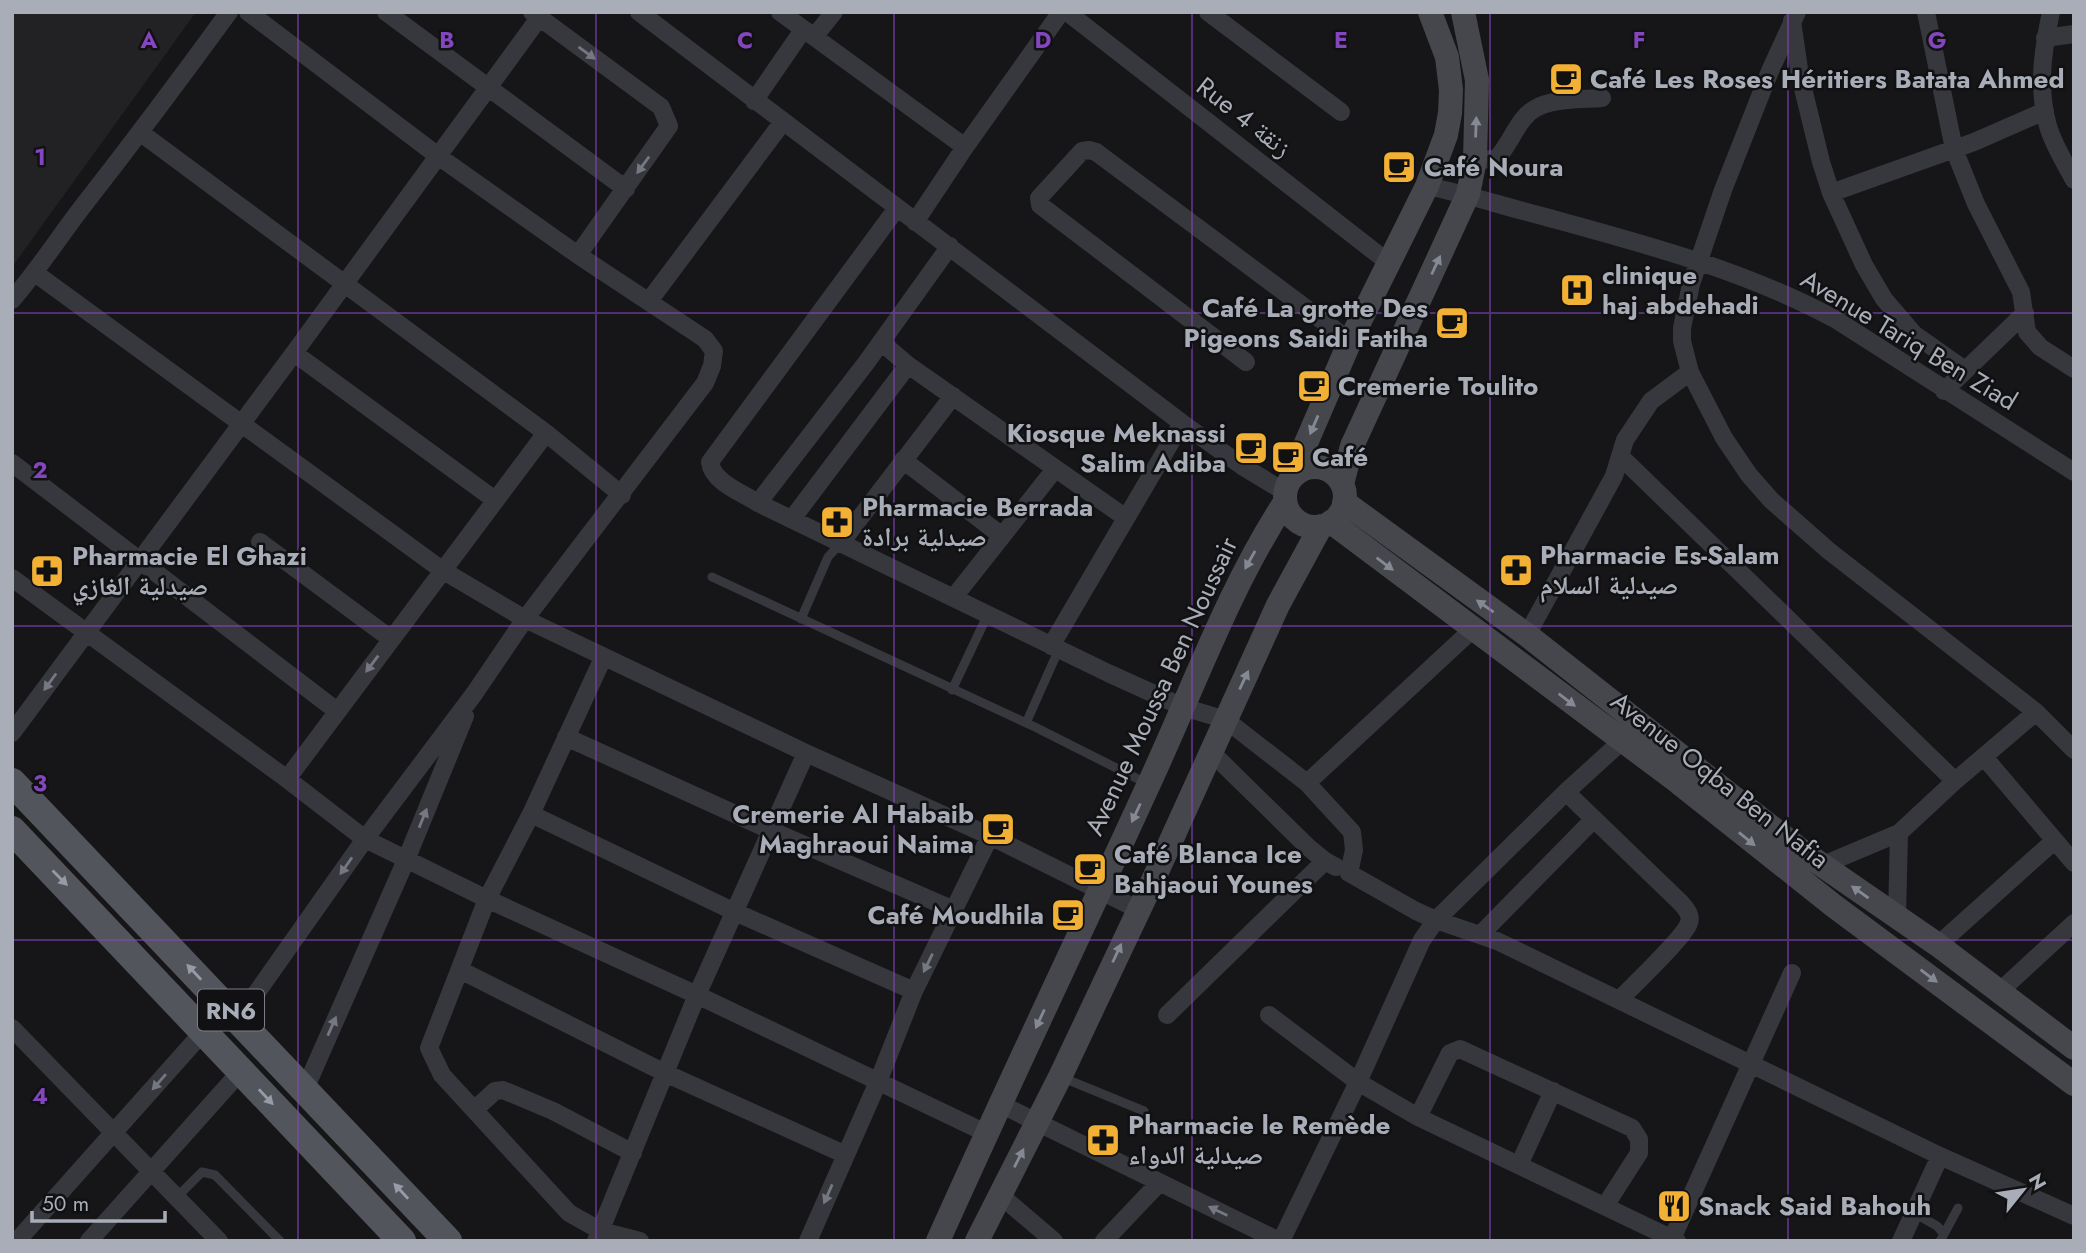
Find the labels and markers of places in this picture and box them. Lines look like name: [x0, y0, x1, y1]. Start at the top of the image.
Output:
cafe icon: Café Les Roses Héritiers Batata Ahmed: [1547, 60, 1585, 98]
place label: Café Les Roses Héritiers Batata Ahmed: [1590, 60, 2064, 98]
cafe icon: Café Noura: [1380, 148, 1418, 186]
place label: Café Noura: [1424, 148, 1564, 186]
place label: clinique haj abdehadi: [1602, 256, 1759, 324]
hospital icon: clinique haj abdehadi: [1558, 271, 1596, 309]
place label: Café La grotte Des Pigeons Saidi Fatiha: [1184, 289, 1428, 357]
cafe icon: Café La grotte Des Pigeons Saidi Fatiha: [1433, 304, 1471, 342]
cafe icon: Cremerie Toulito: [1295, 367, 1333, 405]
place label: Cremerie Toulito: [1338, 367, 1538, 405]
place label: Kiosque Meknassi Salim Adiba: [1007, 414, 1226, 482]
cafe icon: Kiosque Meknassi Salim Adiba: [1232, 429, 1270, 467]
cafe icon: Café: [1269, 438, 1307, 476]
place label: Café: [1312, 438, 1368, 476]
place label: Pharmacie Berrada صيدلية برادة: [862, 488, 1093, 556]
pharmacy icon: Pharmacie Berrada صيدلية برادة: [818, 503, 856, 541]
place label: Pharmacie Es-Salam صيدلية السلام: [1540, 536, 1780, 604]
place label: Pharmacie El Ghazi صيدلية الغازي: [72, 537, 307, 606]
pharmacy icon: Pharmacie Es-Salam صيدلية السلام: [1497, 551, 1535, 589]
pharmacy icon: Pharmacie El Ghazi صيدلية الغازي: [28, 552, 66, 590]
place label: Cremerie Al Habaib Maghraoui Naima: [732, 795, 974, 863]
cafe icon: Cremerie Al Habaib Maghraoui Naima: [979, 810, 1017, 848]
place label: Café Blanca Ice Bahjaoui Younes: [1114, 835, 1313, 903]
cafe icon: Café Blanca Ice Bahjaoui Younes: [1071, 850, 1109, 888]
place label: Café Moudhila: [868, 896, 1044, 934]
cafe icon: Café Moudhila: [1049, 896, 1087, 934]
place label: Pharmacie le Remède صيدلية الدواء: [1128, 1106, 1390, 1174]
pharmacy icon: Pharmacie le Remède صيدلية الدواء: [1084, 1121, 1122, 1159]
restaurant icon: Snack Said Bahouh: [1655, 1187, 1693, 1225]
place label: Snack Said Bahouh: [1698, 1187, 1931, 1225]

